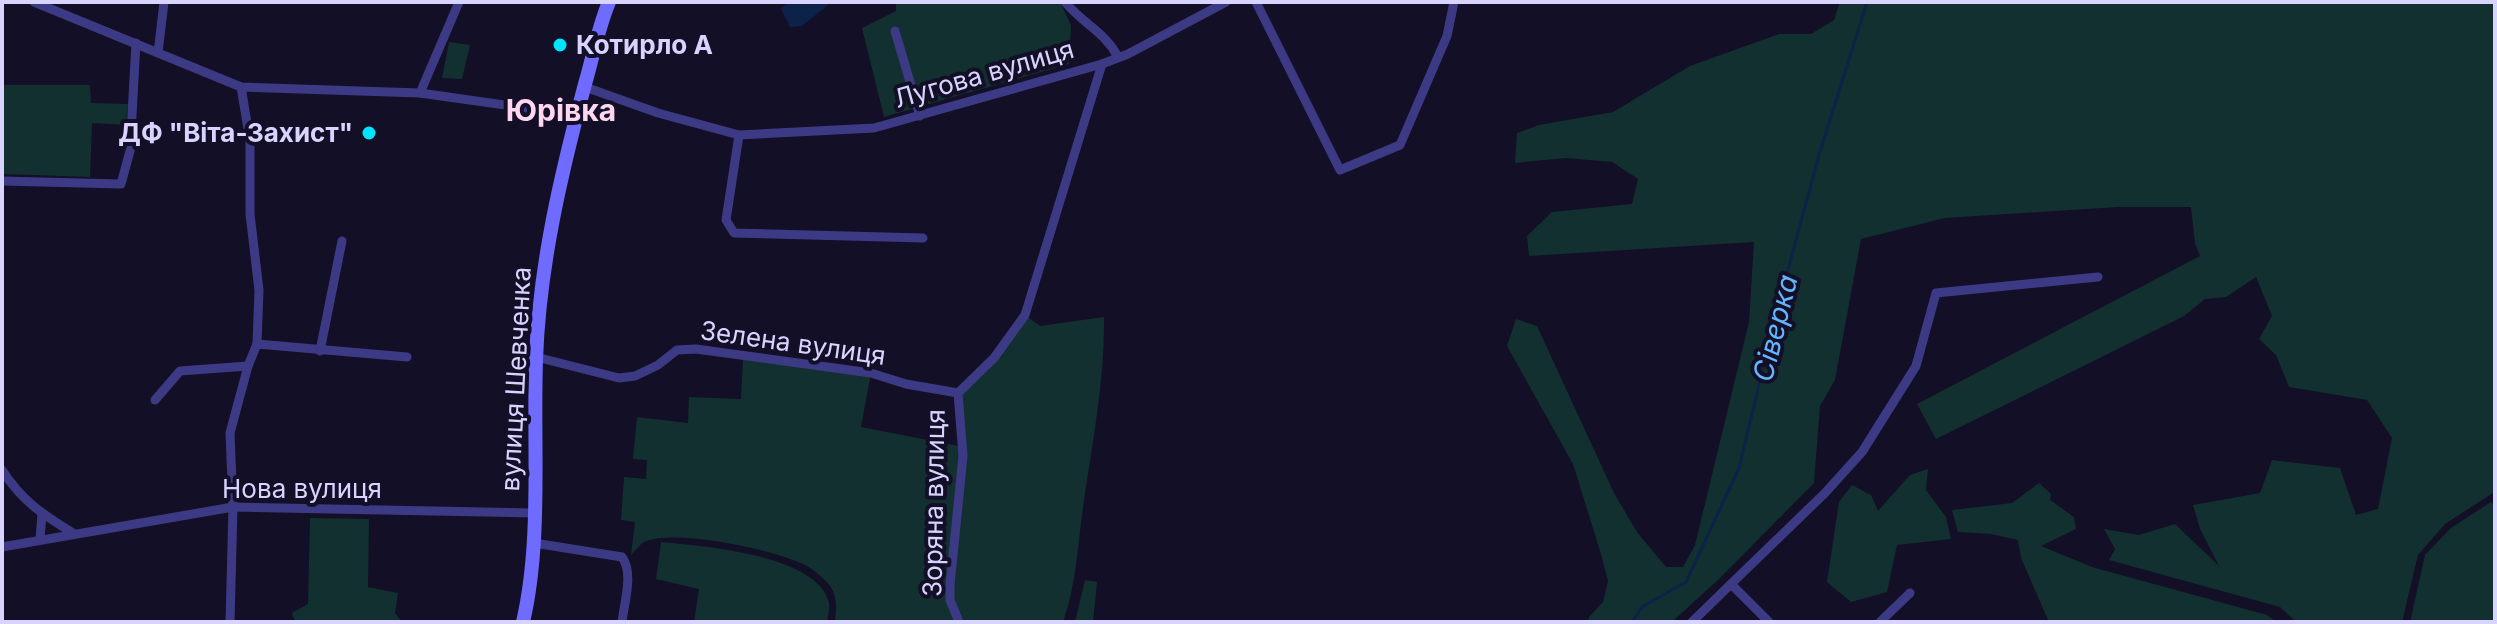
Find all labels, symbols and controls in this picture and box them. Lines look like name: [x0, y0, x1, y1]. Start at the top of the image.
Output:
place label: Котирло А: [576, 29, 713, 60]
street label: Лугова вулиця: [890, 33, 1077, 114]
marker: Котирло А: [551, 36, 569, 54]
district label: Юрівка: [506, 92, 616, 128]
place label: ДФ "Віта-Захист": [118, 117, 353, 148]
marker: ДФ "Віта-Захист": [360, 124, 378, 142]
street label: вулиця Шевченка: [494, 266, 537, 492]
water label: Сіверка: [1745, 271, 1805, 385]
street label: Зелена вулиця: [698, 314, 888, 371]
street label: Зоряна вулиця: [916, 409, 951, 597]
street label: Нова вулиця: [222, 473, 382, 504]

